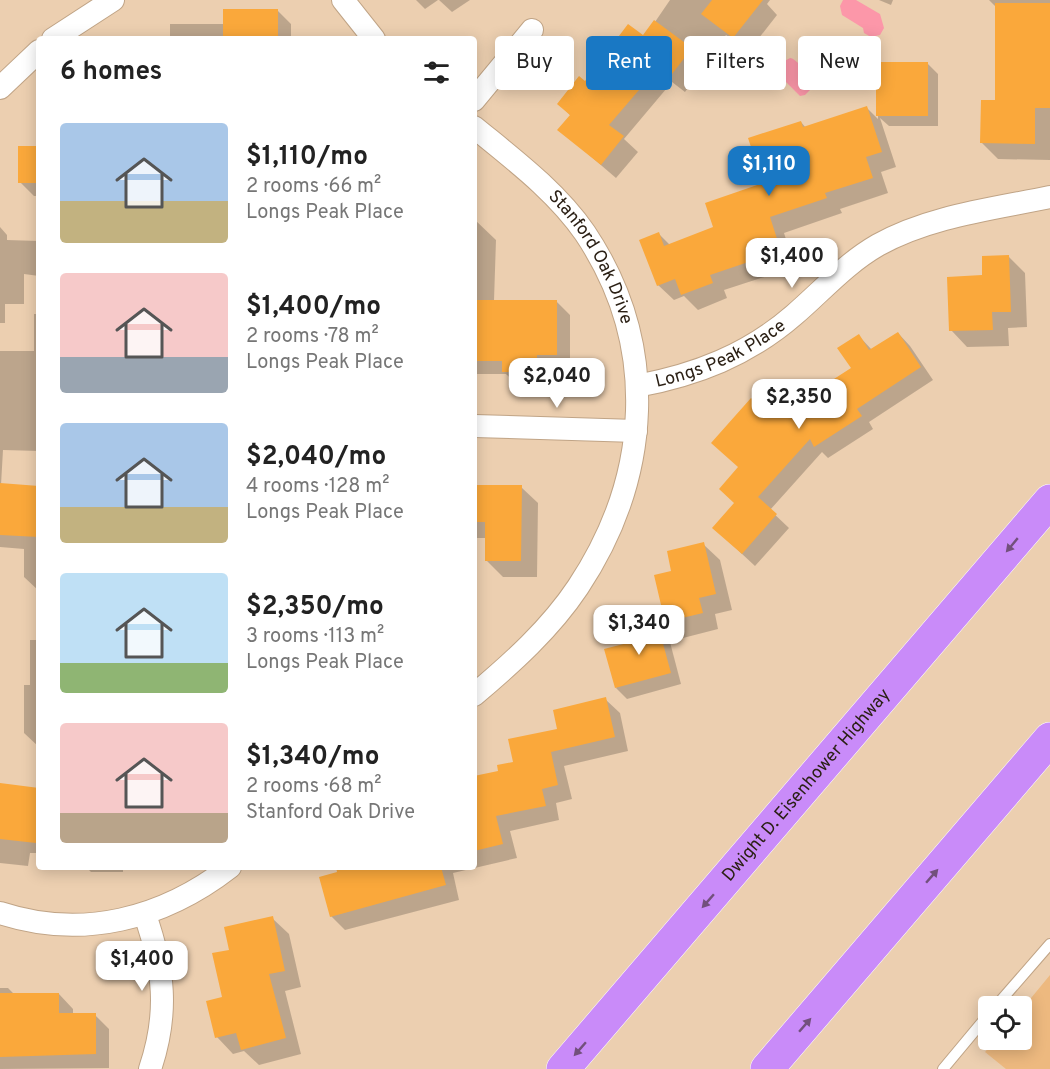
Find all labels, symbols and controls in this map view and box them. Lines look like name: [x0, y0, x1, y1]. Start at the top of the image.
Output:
chip: Buy: [495, 36, 574, 90]
chip: Rent: [586, 36, 672, 90]
chip: Filters: [684, 36, 786, 90]
chip: New: [798, 36, 881, 90]
text: 6 homes: [60, 56, 162, 89]
icon: filters: [420, 56, 453, 89]
text: $1,110/mo: [246, 141, 368, 174]
pin: $1,110: [720, 146, 818, 197]
icon: home: [108, 147, 180, 219]
text: $1,110: [742, 152, 796, 178]
text: 2 rooms · 66 m²: [246, 174, 381, 200]
street label: Stanford Oak Drive: [543, 185, 638, 327]
text: Longs Peak Place: [246, 200, 404, 226]
pin: $1,400: [743, 238, 841, 289]
text: $1,400: [760, 244, 824, 270]
text: $1,400/mo: [246, 291, 381, 324]
icon: home: [108, 297, 180, 369]
street label: Longs Peak Place: [653, 314, 791, 393]
text: 2 rooms · 78 m²: [246, 324, 379, 350]
text: Longs Peak Place: [246, 350, 404, 376]
pin: $2,040: [508, 358, 606, 409]
text: $2,040: [523, 364, 591, 390]
pin: $2,350: [750, 379, 848, 430]
text: $2,350: [766, 385, 832, 411]
text: $2,040/mo: [246, 441, 386, 474]
icon: home: [108, 447, 180, 519]
text: 4 rooms · 128 m²: [246, 474, 389, 500]
text: Longs Peak Place: [246, 500, 404, 526]
one-way arrow: [1006, 537, 1019, 552]
text: $2,350/mo: [246, 591, 384, 624]
icon: home: [108, 597, 180, 669]
pin: $1,340: [590, 605, 688, 656]
text: $1,340: [607, 611, 671, 637]
text: 3 rooms · 113 m²: [246, 624, 384, 650]
text: Longs Peak Place: [246, 650, 404, 676]
street label: Dwight D. Eisenhower Highway: [717, 684, 896, 886]
text: $1,340/mo: [246, 741, 379, 774]
icon: home: [108, 747, 180, 819]
text: 2 rooms · 68 m²: [246, 774, 382, 800]
text: Stanford Oak Drive: [246, 800, 415, 826]
one-way arrow: [925, 869, 938, 884]
one-way arrow: [702, 893, 715, 908]
pin: $1,400: [93, 941, 191, 992]
text: $1,400: [110, 947, 174, 973]
map controls: [978, 996, 1032, 1050]
button: locate: [978, 996, 1032, 1050]
one-way arrow: [798, 1018, 811, 1033]
one-way arrow: [574, 1041, 587, 1057]

